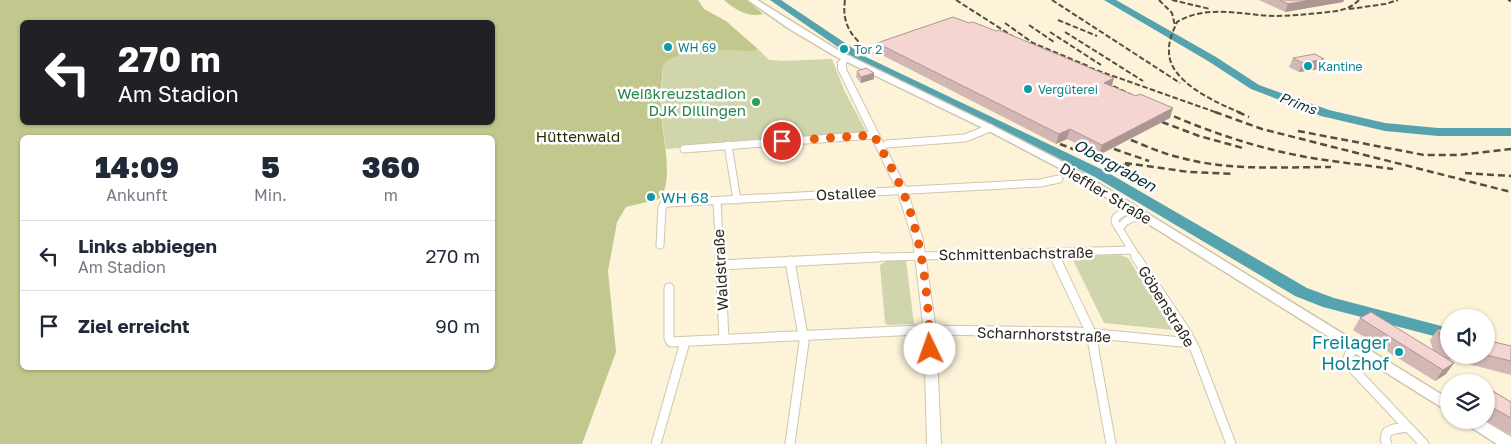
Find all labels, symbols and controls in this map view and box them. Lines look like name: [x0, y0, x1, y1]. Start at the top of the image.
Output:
text: 270 m: [118, 38, 221, 80]
icon: left: [35, 40, 100, 105]
place label: WH 69: [678, 40, 716, 55]
marker: WH 69: [662, 41, 674, 53]
place label: Tor 2: [854, 42, 882, 57]
marker: Tor 2: [838, 43, 850, 55]
place label: Kantine: [1318, 59, 1363, 74]
marker: Kantine: [1302, 60, 1314, 72]
text: Am Stadion: [118, 80, 239, 107]
place label: Vergüterei: [1038, 82, 1098, 97]
marker: Vergüterei: [1022, 83, 1034, 95]
place label: Weißkreuzstadion DJK Dillingen: [617, 84, 746, 119]
water label: Prims: [1277, 88, 1319, 118]
marker: Weißkreuzstadion DJK Dillingen: [750, 96, 762, 108]
pin: [761, 120, 803, 162]
park label: Hüttenwald: [536, 127, 620, 145]
icon: arrive: [768, 127, 796, 155]
water label: Obergraben: [1070, 134, 1161, 196]
text: 14:09: [95, 149, 179, 185]
text: 5: [261, 149, 280, 185]
text: 360: [362, 149, 420, 185]
street label: Dieffler Straße: [1057, 159, 1155, 228]
street label: Ostallee: [815, 182, 877, 204]
text: Ankunft: [106, 185, 168, 205]
text: Min.: [254, 185, 287, 205]
text: m: [384, 185, 398, 205]
place label: WH 68: [661, 188, 709, 206]
marker: WH 68: [645, 191, 657, 203]
street label: Waldstraße: [709, 228, 731, 311]
text: Links abbiegen: [78, 234, 217, 257]
icon: left: [35, 242, 63, 270]
street label: Schmittenbachstraße: [939, 243, 1094, 263]
text: 270 m: [426, 244, 480, 267]
text: Am Stadion: [78, 257, 166, 277]
street label: Göbenstraße: [1135, 262, 1199, 350]
map controls: [1440, 309, 1495, 429]
button: sound: [1440, 309, 1495, 364]
icon: arrive: [35, 312, 63, 340]
text: Ziel erreicht: [78, 314, 190, 337]
text: 90 m: [435, 314, 480, 337]
position arrow: [903, 322, 955, 374]
street label: Scharnhorststraße: [977, 323, 1112, 345]
place label: Freilager Holzhof: [1312, 331, 1389, 374]
marker: Freilager Holzhof: [1393, 346, 1405, 358]
button: layers: [1440, 374, 1495, 429]

